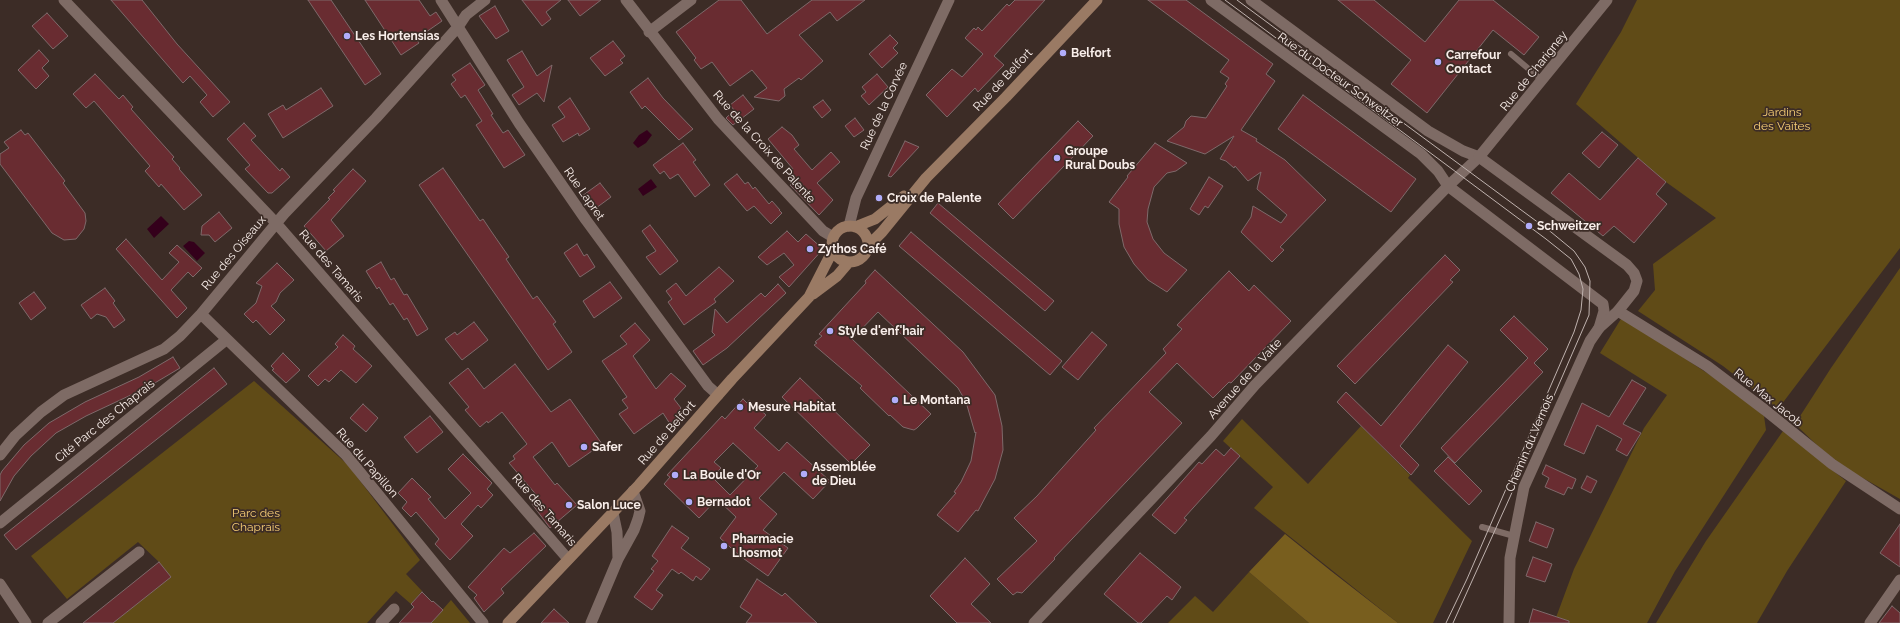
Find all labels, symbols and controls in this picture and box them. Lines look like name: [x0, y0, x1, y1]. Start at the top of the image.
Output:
street label: Rue de Charigney: [1497, 28, 1571, 114]
place label: Les Hortensias: [355, 29, 439, 43]
street label: Rue du Docteur Schweitzer: [1275, 30, 1405, 130]
marker: Les Hortensias: [342, 31, 352, 41]
street label: Rue de Belfort: [970, 46, 1036, 114]
place label: Belfort: [1071, 46, 1111, 60]
marker: Belfort: [1058, 48, 1068, 58]
place label: Carrefour Contact: [1446, 48, 1501, 76]
marker: Carrefour Contact: [1433, 57, 1443, 67]
street label: Rue de la Corvée: [857, 60, 911, 152]
street label: Rue de la Croix de Palente: [710, 88, 818, 206]
park label: Jardins des Vaîtes: [1754, 105, 1810, 133]
place label: Groupe Rural Doubs: [1065, 144, 1135, 172]
marker: Groupe Rural Doubs: [1052, 153, 1062, 163]
street label: Rue Lapret: [561, 165, 607, 223]
place label: Croix de Palente: [887, 191, 981, 205]
marker: Croix de Palente: [874, 193, 884, 203]
street label: Rue des Oiseaux: [199, 213, 269, 293]
place label: Schweitzer: [1537, 219, 1601, 233]
marker: Schweitzer: [1524, 221, 1534, 231]
street label: Rue des Tamaris: [296, 227, 366, 305]
place label: Zythos Café: [818, 242, 887, 256]
marker: Zythos Café: [805, 244, 815, 254]
place label: Style d'enf'hair: [838, 324, 924, 338]
marker: Style d'enf'hair: [825, 326, 835, 336]
street label: Avenue de la Vaite: [1205, 336, 1285, 422]
street label: Rue Max Jacob: [1731, 366, 1805, 430]
street label: Cité Parc des Chaprais: [52, 376, 158, 466]
street label: Chemin du Vernois: [1503, 392, 1557, 494]
place label: Le Montana: [903, 393, 970, 407]
marker: Le Montana: [890, 395, 900, 405]
street label: Rue de Belfort: [635, 398, 699, 468]
place label: Mesure Habitat: [748, 400, 836, 414]
marker: Mesure Habitat: [735, 402, 745, 412]
street label: Rue du Papillon: [333, 425, 401, 501]
place label: Safer: [592, 440, 622, 454]
marker: Safer: [579, 442, 589, 452]
place label: Assemblée de Dieu: [812, 460, 876, 488]
place label: La Boule d'Or: [683, 468, 761, 482]
marker: Assemblée de Dieu: [799, 469, 809, 479]
marker: La Boule d'Or: [670, 470, 680, 480]
street label: Rue des Tamaris: [509, 471, 579, 549]
place label: Bernadot: [697, 495, 751, 509]
marker: Bernadot: [684, 497, 694, 507]
place label: Salon Luce: [577, 498, 641, 512]
marker: Salon Luce: [564, 500, 574, 510]
park label: Parc des Chaprais: [232, 506, 280, 534]
place label: Pharmacie Lhosmot: [732, 532, 793, 560]
marker: Pharmacie Lhosmot: [719, 541, 729, 551]

